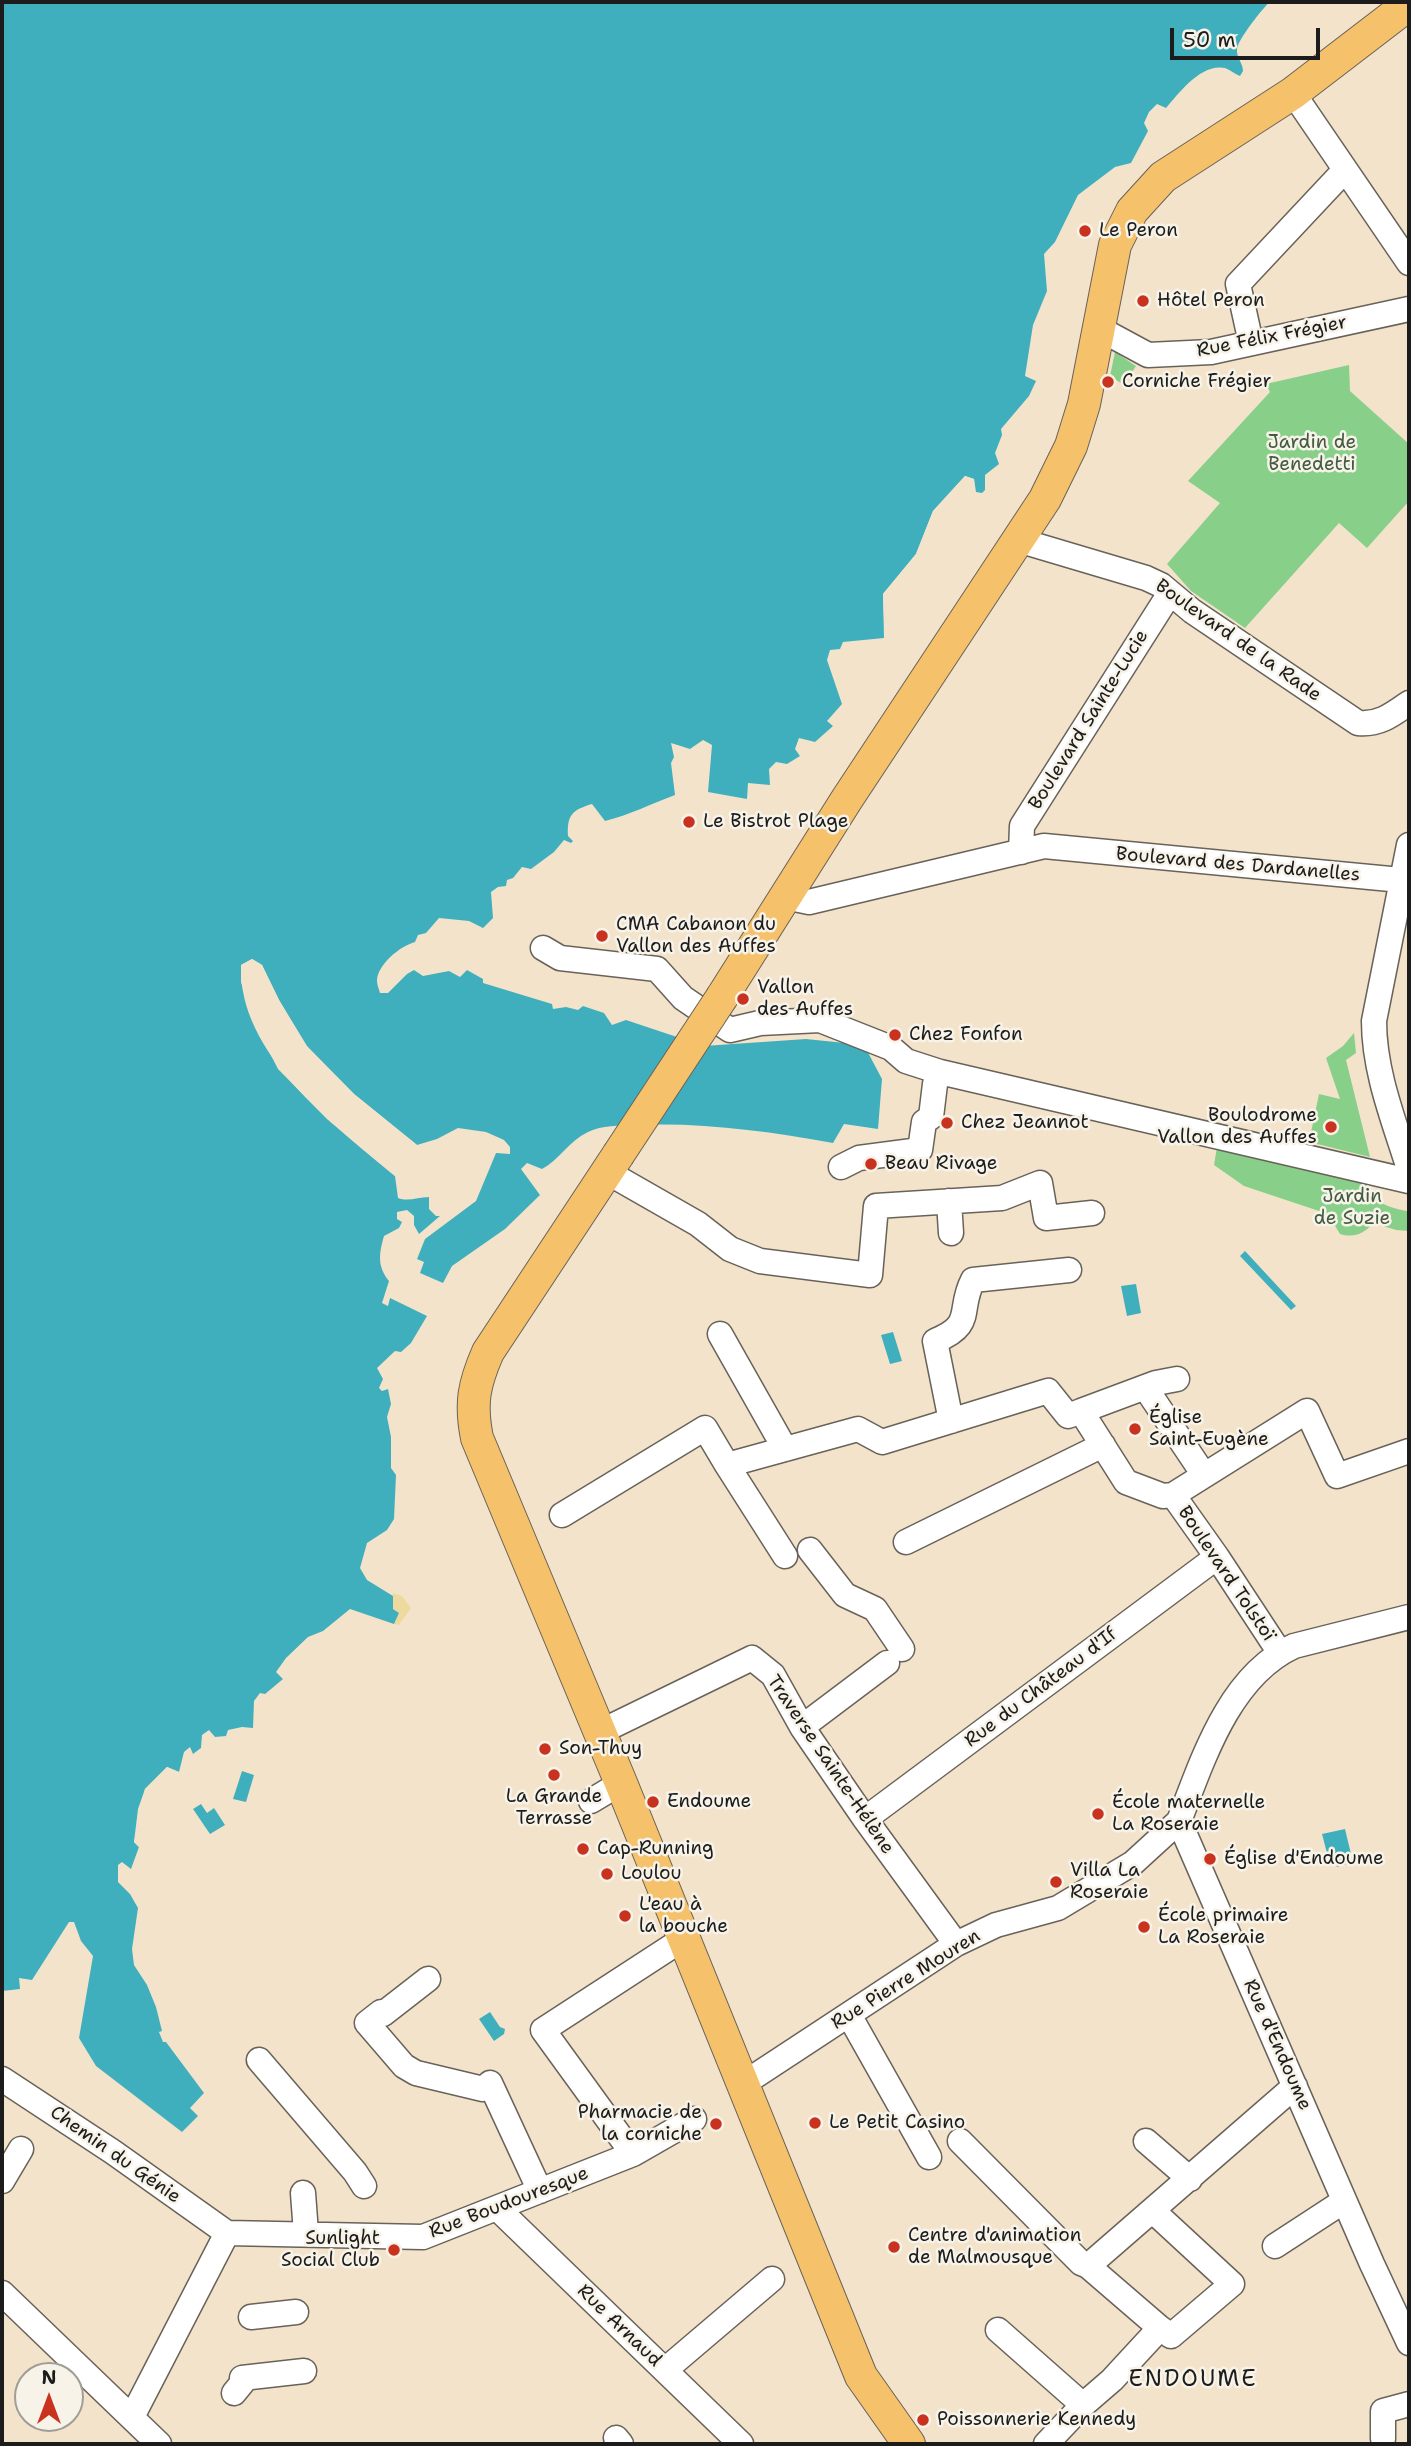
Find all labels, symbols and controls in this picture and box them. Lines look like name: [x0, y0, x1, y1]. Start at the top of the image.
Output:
scale bar: [1173, 14, 1324, 58]
text: 50 m: [1183, 26, 1236, 54]
place label: Le Peron: [1099, 220, 1178, 242]
marker: Le Peron: [1077, 223, 1093, 239]
place label: Hôtel Peron: [1157, 290, 1265, 312]
marker: Hôtel Peron: [1135, 293, 1151, 309]
street label: Rue Félix Frégier: [1195, 311, 1349, 363]
place label: Corniche Frégier: [1122, 371, 1272, 393]
marker: Corniche Frégier: [1100, 374, 1116, 390]
park label: Jardin de Benedetti: [1268, 432, 1356, 476]
street label: Boulevard de la Rade: [1150, 575, 1326, 707]
street label: Boulevard Sainte-Lucie: [1024, 626, 1154, 814]
place label: Le Bistrot Plage: [703, 811, 848, 833]
marker: Le Bistrot Plage: [681, 814, 697, 830]
street label: Boulevard des Dardanelles: [1115, 843, 1361, 887]
place label: CMA Cabanon du Vallon des Auffes: [616, 914, 776, 958]
marker: CMA Cabanon du Vallon des Auffes: [594, 928, 610, 944]
place label: Vallon des Auffes: [757, 977, 853, 1021]
marker: Vallon des Auffes: [735, 991, 751, 1007]
place label: Chez Fonfon: [909, 1024, 1023, 1046]
marker: Chez Fonfon: [887, 1027, 903, 1043]
place label: Boulodrome Vallon des Auffes: [1157, 1105, 1317, 1149]
place label: Chez Jeannot: [961, 1112, 1089, 1134]
marker: Chez Jeannot: [939, 1115, 955, 1131]
marker: Boulodrome Vallon des Auffes: [1323, 1119, 1339, 1135]
place label: Beau Rivage: [885, 1153, 998, 1175]
marker: Beau Rivage: [863, 1156, 879, 1172]
park label: Jardin de Suzie: [1314, 1186, 1390, 1230]
place label: Église Saint-Eugène: [1149, 1407, 1269, 1451]
marker: Église Saint-Eugène: [1127, 1421, 1143, 1437]
street label: Boulevard Tolstoï: [1172, 1502, 1280, 1646]
street label: Rue du Château d'If: [960, 1623, 1122, 1753]
street label: Traverse Sainte-Hélène: [762, 1671, 898, 1859]
place label: Son-Thuy: [559, 1738, 642, 1760]
marker: Son-Thuy: [537, 1741, 553, 1757]
marker: La Grande Terrasse: [546, 1767, 562, 1783]
place label: La Grande Terrasse: [506, 1786, 602, 1830]
place label: Endoume: [667, 1791, 751, 1813]
place label: École maternelle La Roseraie: [1112, 1792, 1265, 1836]
marker: Endoume: [645, 1794, 661, 1810]
marker: École maternelle La Roseraie: [1090, 1806, 1106, 1822]
place label: Cap-Running: [597, 1838, 714, 1860]
marker: Cap-Running: [575, 1841, 591, 1857]
place label: Église d'Endoume: [1224, 1848, 1384, 1870]
marker: Église d'Endoume: [1202, 1851, 1218, 1867]
place label: Villa La Roseraie: [1070, 1860, 1149, 1904]
place label: Loulou: [621, 1863, 681, 1885]
marker: Loulou: [599, 1866, 615, 1882]
marker: Villa La Roseraie: [1048, 1874, 1064, 1890]
place label: L'eau à la bouche: [639, 1894, 728, 1938]
place label: École primaire La Roseraie: [1158, 1905, 1289, 1949]
marker: L'eau à la bouche: [617, 1908, 633, 1924]
marker: École primaire La Roseraie: [1136, 1919, 1152, 1935]
street label: Rue Pierre Mouren: [827, 1925, 985, 2035]
street label: Rue d'Endoume: [1238, 1976, 1316, 2114]
street label: Chemin du Génie: [45, 2101, 185, 2209]
place label: Pharmacie de la corniche: [578, 2102, 702, 2146]
place label: Le Petit Casino: [829, 2112, 965, 2134]
marker: Le Petit Casino: [807, 2115, 823, 2131]
marker: Pharmacie de la corniche: [708, 2116, 724, 2132]
street label: Rue Boudouresque: [426, 2162, 592, 2244]
place label: Centre d'animation de Malmousque: [908, 2225, 1081, 2269]
place label: Sunlight Social Club: [281, 2228, 380, 2272]
marker: Centre d'animation de Malmousque: [886, 2239, 902, 2255]
marker: Sunlight Social Club: [386, 2242, 402, 2258]
street label: Rue Arnaud: [572, 2280, 666, 2372]
north arrow: [14, 2362, 84, 2432]
text: N: [41, 2365, 57, 2390]
district label: ENDOUME: [1129, 2366, 1257, 2394]
place label: Poissonnerie Kennedy: [937, 2409, 1136, 2431]
marker: Poissonnerie Kennedy: [915, 2412, 931, 2428]

